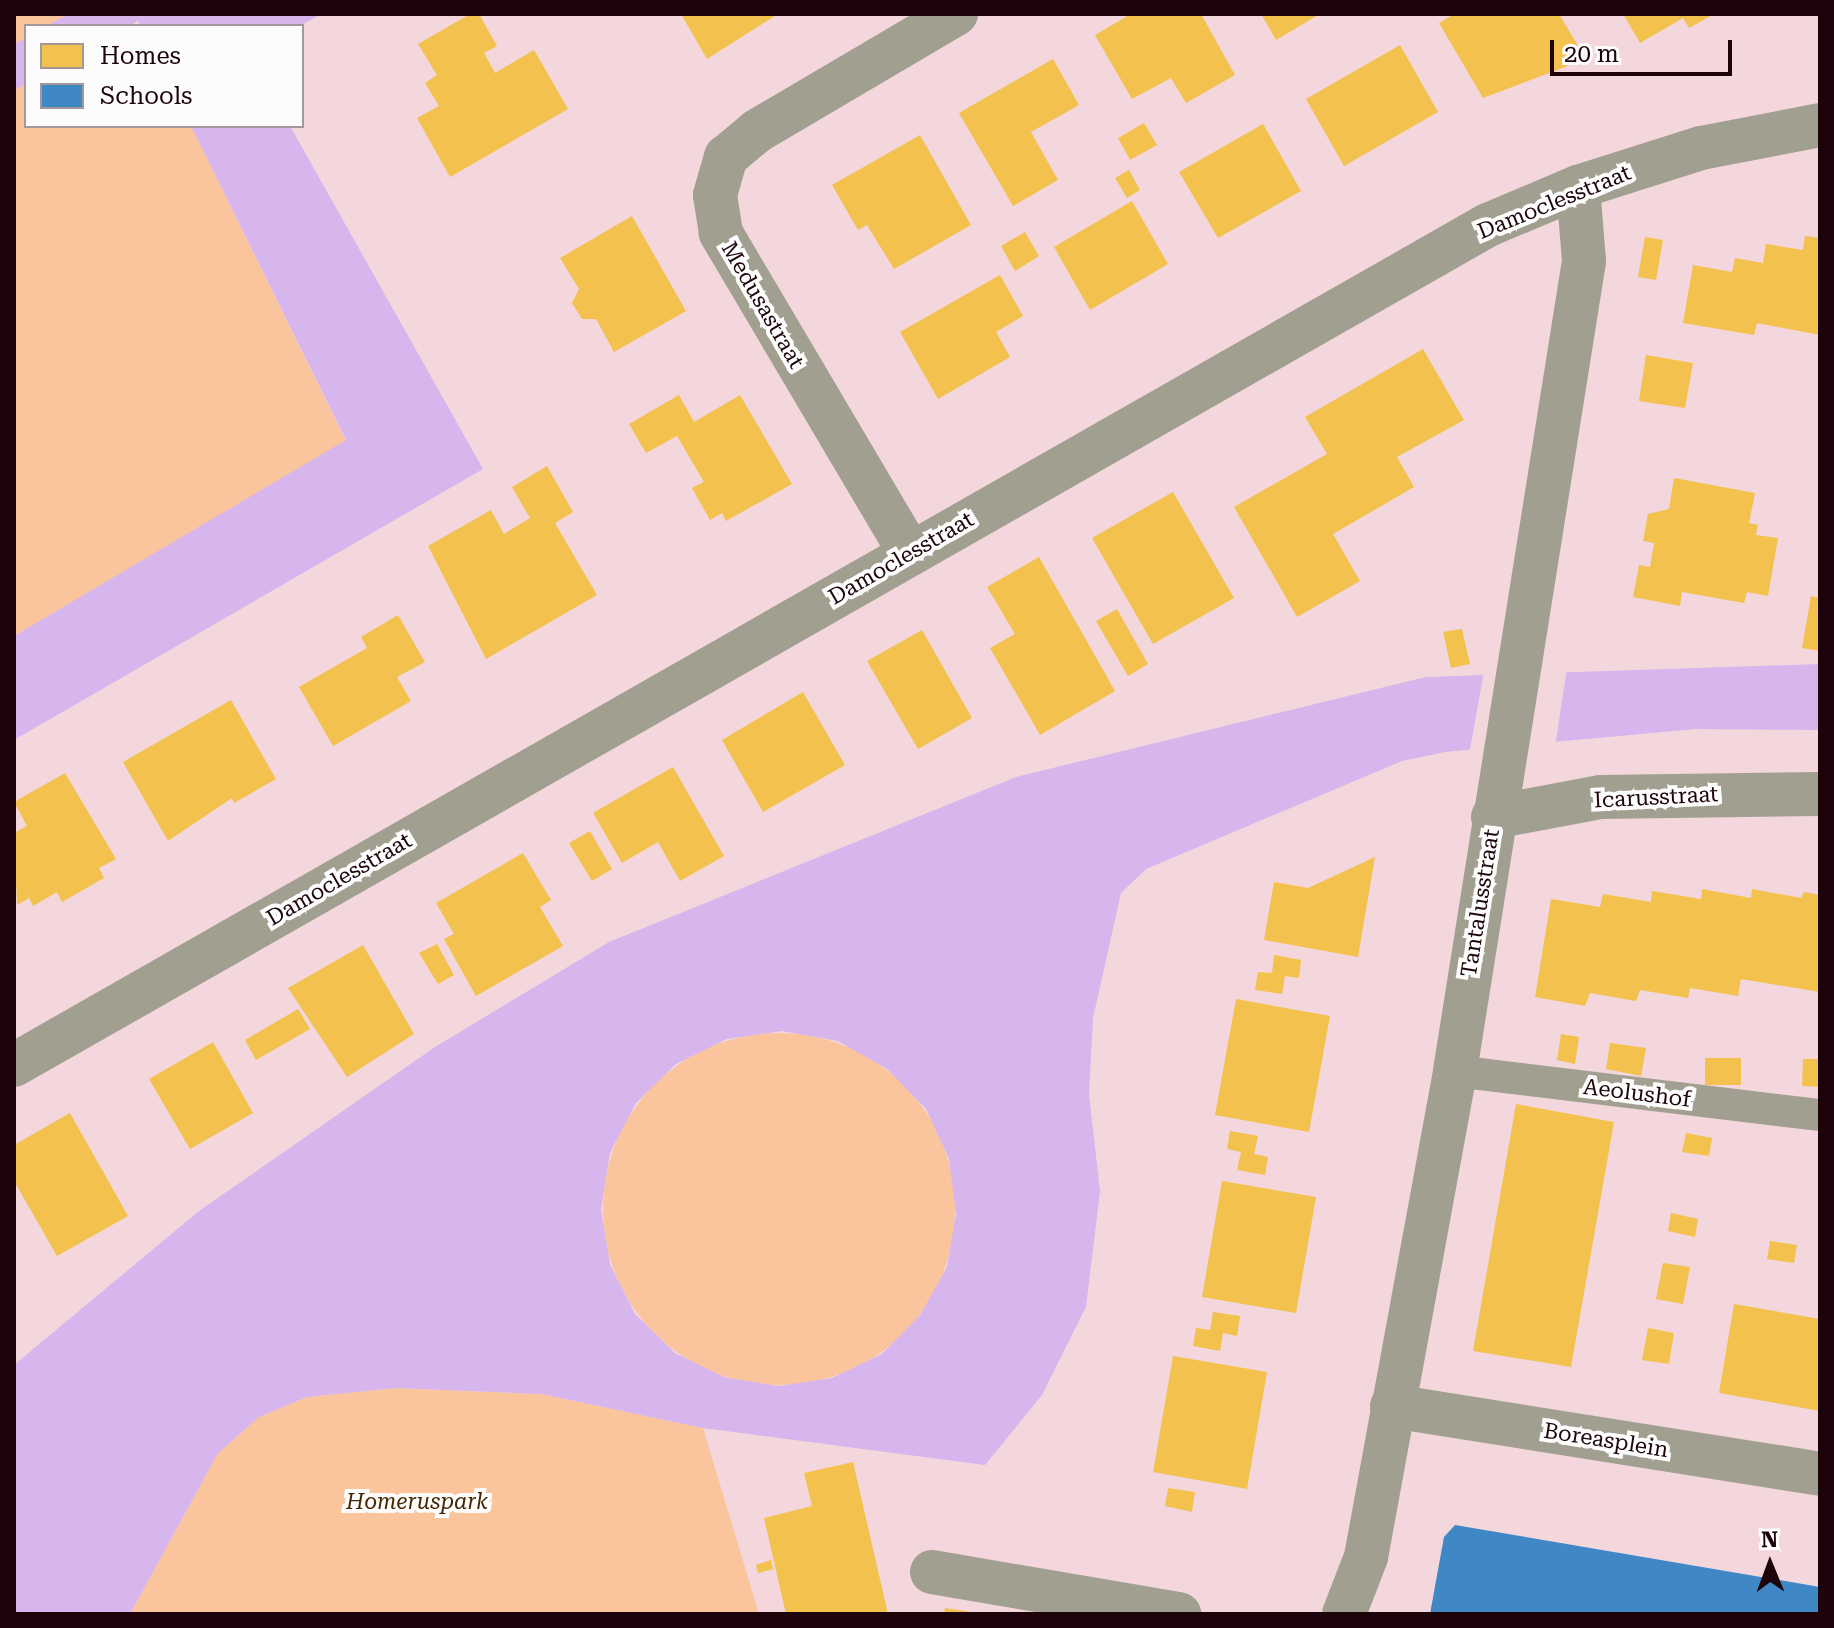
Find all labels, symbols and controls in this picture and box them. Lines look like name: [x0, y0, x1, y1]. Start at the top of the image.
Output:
legend: [24, 24, 304, 128]
scale bar: [1554, 24, 1736, 74]
text: 20 m: [1564, 40, 1619, 68]
text: Homes: [100, 42, 181, 70]
text: Schools: [100, 82, 193, 110]
street label: Damoclesstraat: [1473, 159, 1635, 245]
street label: Medusastraat: [716, 237, 810, 373]
street label: Damoclesstraat: [824, 506, 978, 610]
street label: Icarusstraat: [1593, 781, 1719, 813]
street label: Damoclesstraat: [262, 827, 416, 931]
street label: Tantalusstraat: [1455, 827, 1505, 979]
street label: Aeolushof: [1582, 1073, 1692, 1113]
street label: Boreasplein: [1542, 1417, 1670, 1463]
park label: Homeruspark: [346, 1489, 488, 1515]
north arrow: [1730, 1524, 1810, 1604]
text: N: [1761, 1527, 1778, 1552]

